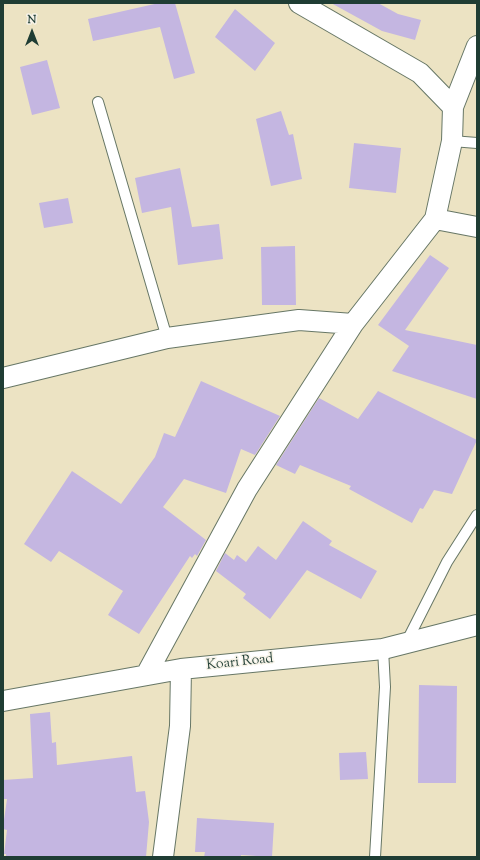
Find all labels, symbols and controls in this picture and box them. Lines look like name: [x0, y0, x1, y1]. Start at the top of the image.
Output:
north arrow: [12, 12, 52, 52]
text: N: [28, 12, 36, 28]
street label: Koari Road: [206, 651, 274, 675]

